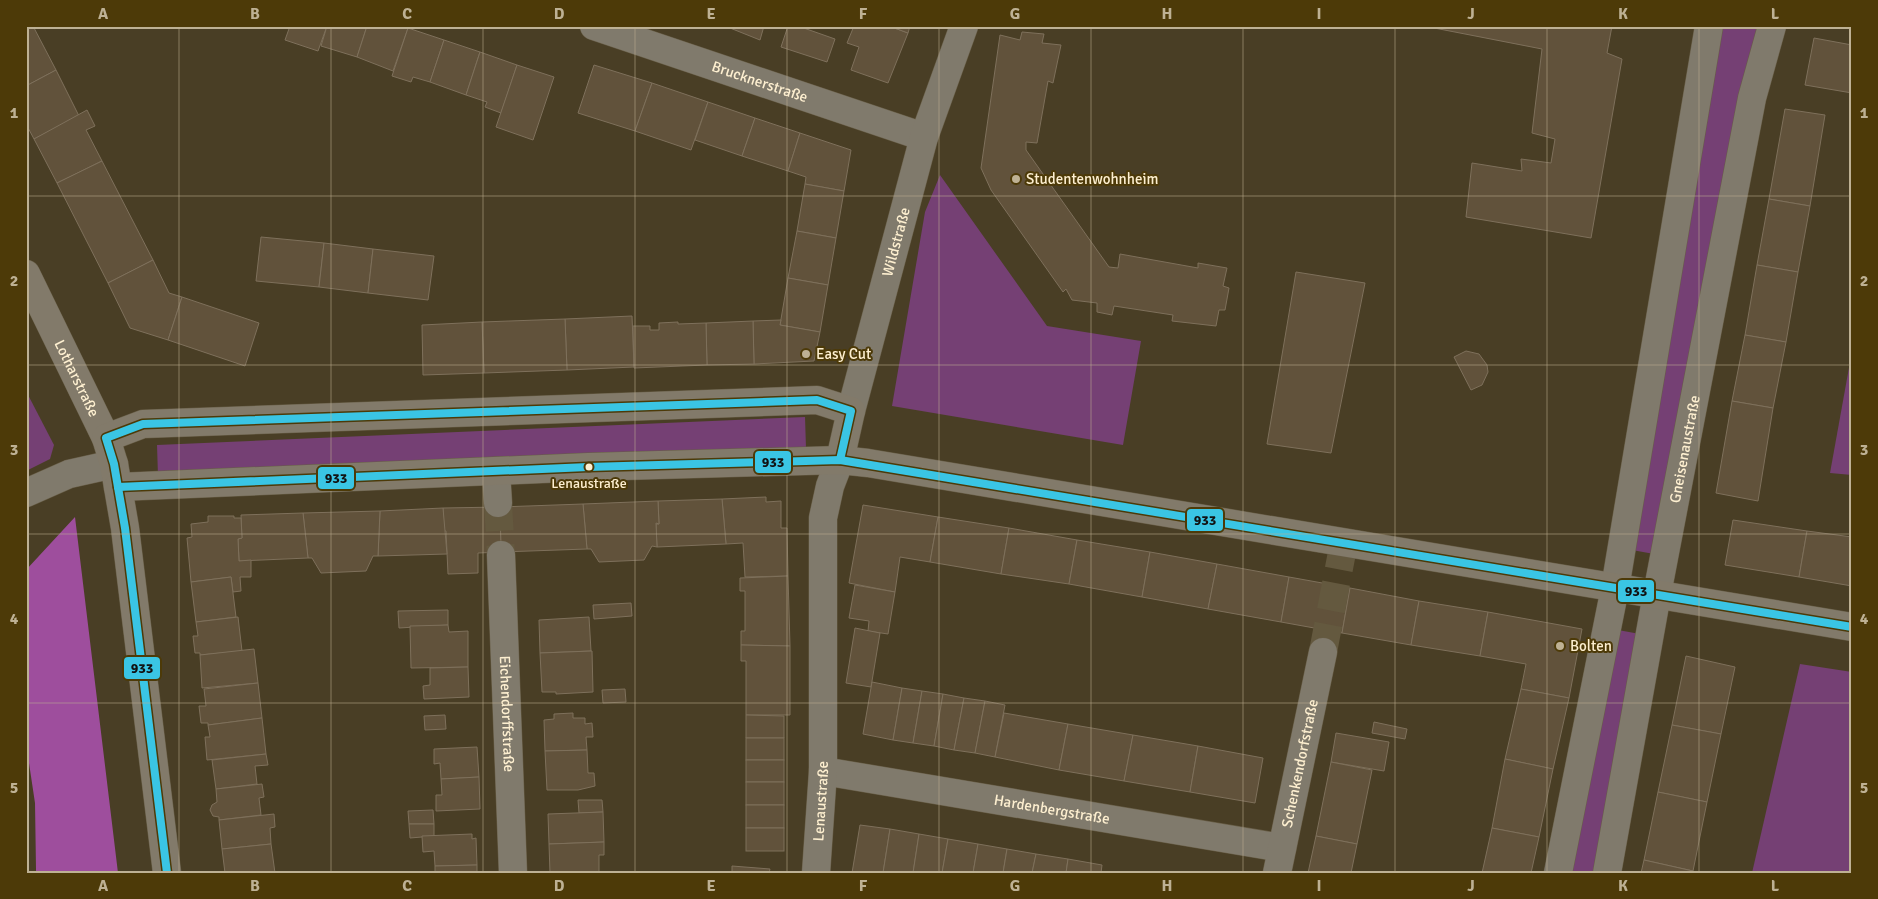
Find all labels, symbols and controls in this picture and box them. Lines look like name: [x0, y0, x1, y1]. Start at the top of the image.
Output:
text: A: [98, 4, 109, 24]
text: B: [250, 4, 260, 24]
text: C: [402, 4, 412, 24]
text: D: [554, 4, 565, 24]
text: E: [706, 4, 716, 24]
text: F: [859, 4, 868, 24]
text: G: [1010, 4, 1020, 24]
text: H: [1162, 4, 1172, 24]
text: I: [1316, 4, 1322, 24]
text: J: [1467, 4, 1475, 24]
text: K: [1618, 4, 1628, 24]
text: L: [1771, 4, 1780, 24]
street label: Brucknerstraße: [710, 57, 810, 106]
text: 1: [10, 103, 19, 123]
text: 1: [1860, 103, 1869, 123]
place label: Studentenwohnheim: [1026, 170, 1159, 188]
marker: Studentenwohnheim: [1010, 173, 1022, 185]
street label: Wildstraße: [878, 205, 914, 278]
text: 2: [10, 271, 18, 291]
text: 2: [1860, 271, 1868, 291]
street label: Lotharstraße: [50, 337, 103, 420]
place label: Easy Cut: [816, 345, 871, 363]
marker: Easy Cut: [800, 348, 812, 360]
street label: Gneisenaustraße: [1666, 394, 1704, 504]
text: 3: [10, 440, 18, 460]
text: 3: [1860, 440, 1868, 460]
line badge: 933: [754, 450, 792, 474]
text: 933: [762, 454, 784, 471]
marker: Lenaustraße: [584, 462, 594, 472]
line badge: 933: [317, 466, 355, 490]
text: 933: [325, 470, 347, 487]
place label: Lenaustraße: [551, 475, 627, 492]
line badge: 933: [1186, 508, 1224, 532]
text: 933: [1194, 512, 1216, 529]
line badge: 933: [1617, 579, 1655, 603]
text: 933: [1625, 583, 1647, 600]
text: 4: [10, 609, 19, 629]
text: 4: [1860, 609, 1869, 629]
place label: Bolten: [1570, 637, 1612, 655]
marker: Bolten: [1554, 640, 1566, 652]
street label: Eichendorffstraße: [496, 655, 518, 773]
line badge: 933: [123, 656, 161, 680]
text: 933: [131, 660, 153, 677]
street label: Schenkendorfstraße: [1278, 698, 1322, 829]
street label: Lenaustraße: [809, 761, 832, 842]
text: 5: [10, 778, 18, 798]
text: 5: [1860, 778, 1868, 798]
street label: Hardenbergstraße: [992, 791, 1111, 828]
text: A: [98, 876, 109, 896]
text: B: [250, 876, 260, 896]
text: C: [402, 876, 412, 896]
text: D: [554, 876, 565, 896]
text: E: [706, 876, 716, 896]
text: F: [859, 876, 868, 896]
text: G: [1010, 876, 1020, 896]
text: H: [1162, 876, 1172, 896]
text: I: [1316, 876, 1322, 896]
text: J: [1467, 876, 1475, 896]
text: K: [1618, 876, 1628, 896]
text: L: [1771, 876, 1780, 896]

